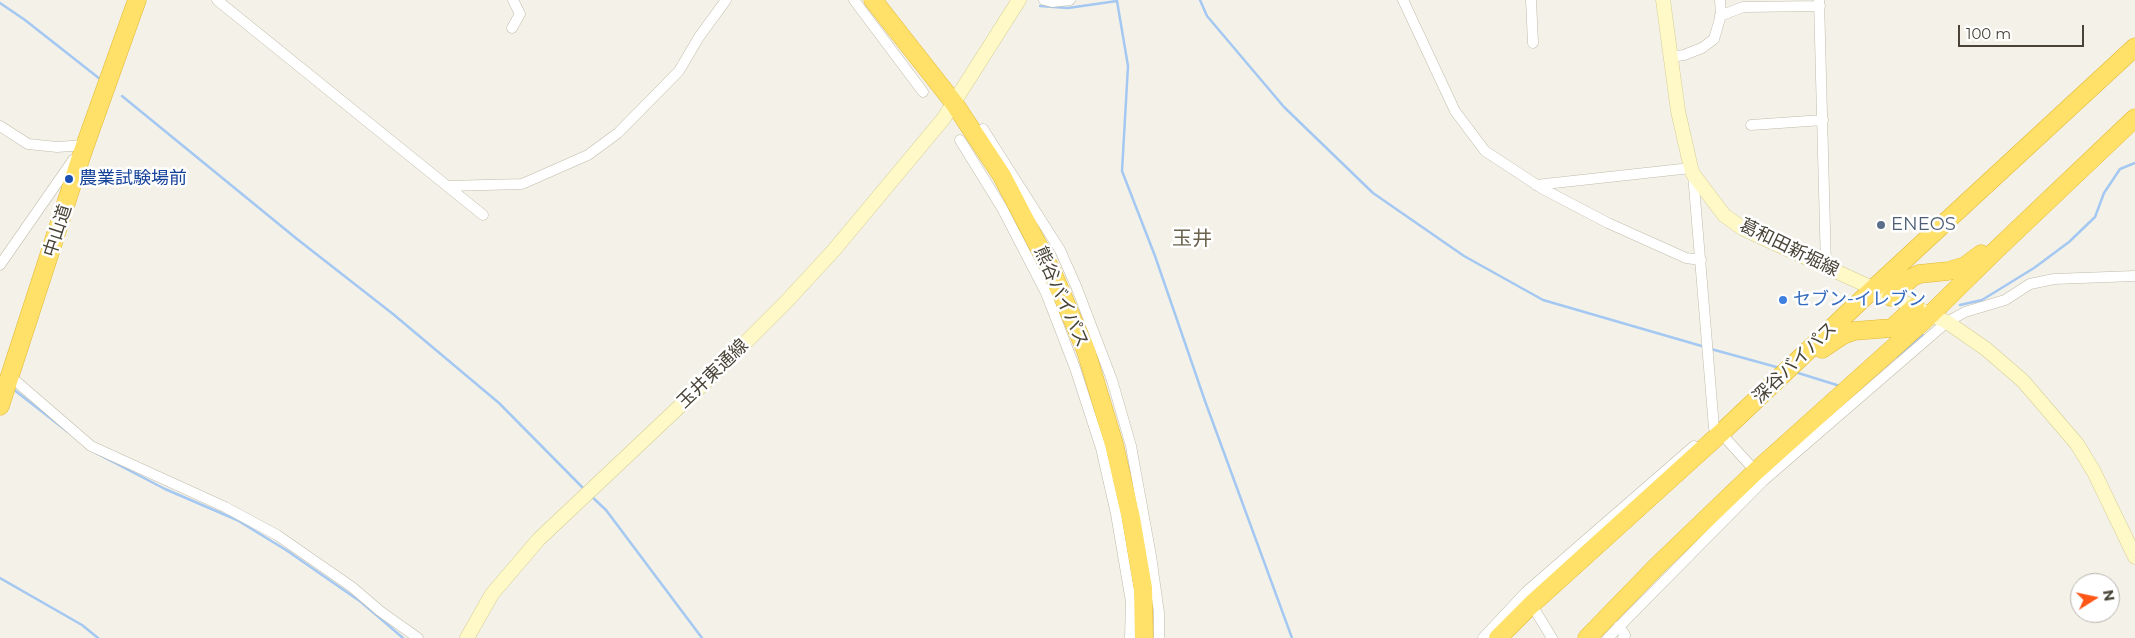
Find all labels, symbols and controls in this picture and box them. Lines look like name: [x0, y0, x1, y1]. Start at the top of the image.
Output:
scale bar: [1960, 15, 2086, 47]
text: 100 m: [1966, 24, 2011, 43]
place label: 農業試験場前: [79, 168, 187, 190]
marker: 農業試験場前: [63, 173, 75, 185]
street label: 中山道: [39, 202, 77, 260]
place label: ENEOS: [1891, 214, 1956, 236]
street label: 葛和田新堀線: [1736, 215, 1842, 281]
marker: ENEOS: [1875, 219, 1887, 231]
district label: 玉井: [1172, 227, 1212, 251]
street label: 熊谷バイパス: [1029, 243, 1093, 351]
place label: セブン-イレブン: [1793, 289, 1926, 311]
marker: セブン-イレブン: [1777, 294, 1789, 306]
street label: 深谷バイパス: [1749, 318, 1841, 408]
street label: 玉井東通線: [673, 335, 753, 413]
north arrow: [2070, 573, 2120, 623]
text: N: [2099, 588, 2119, 603]

